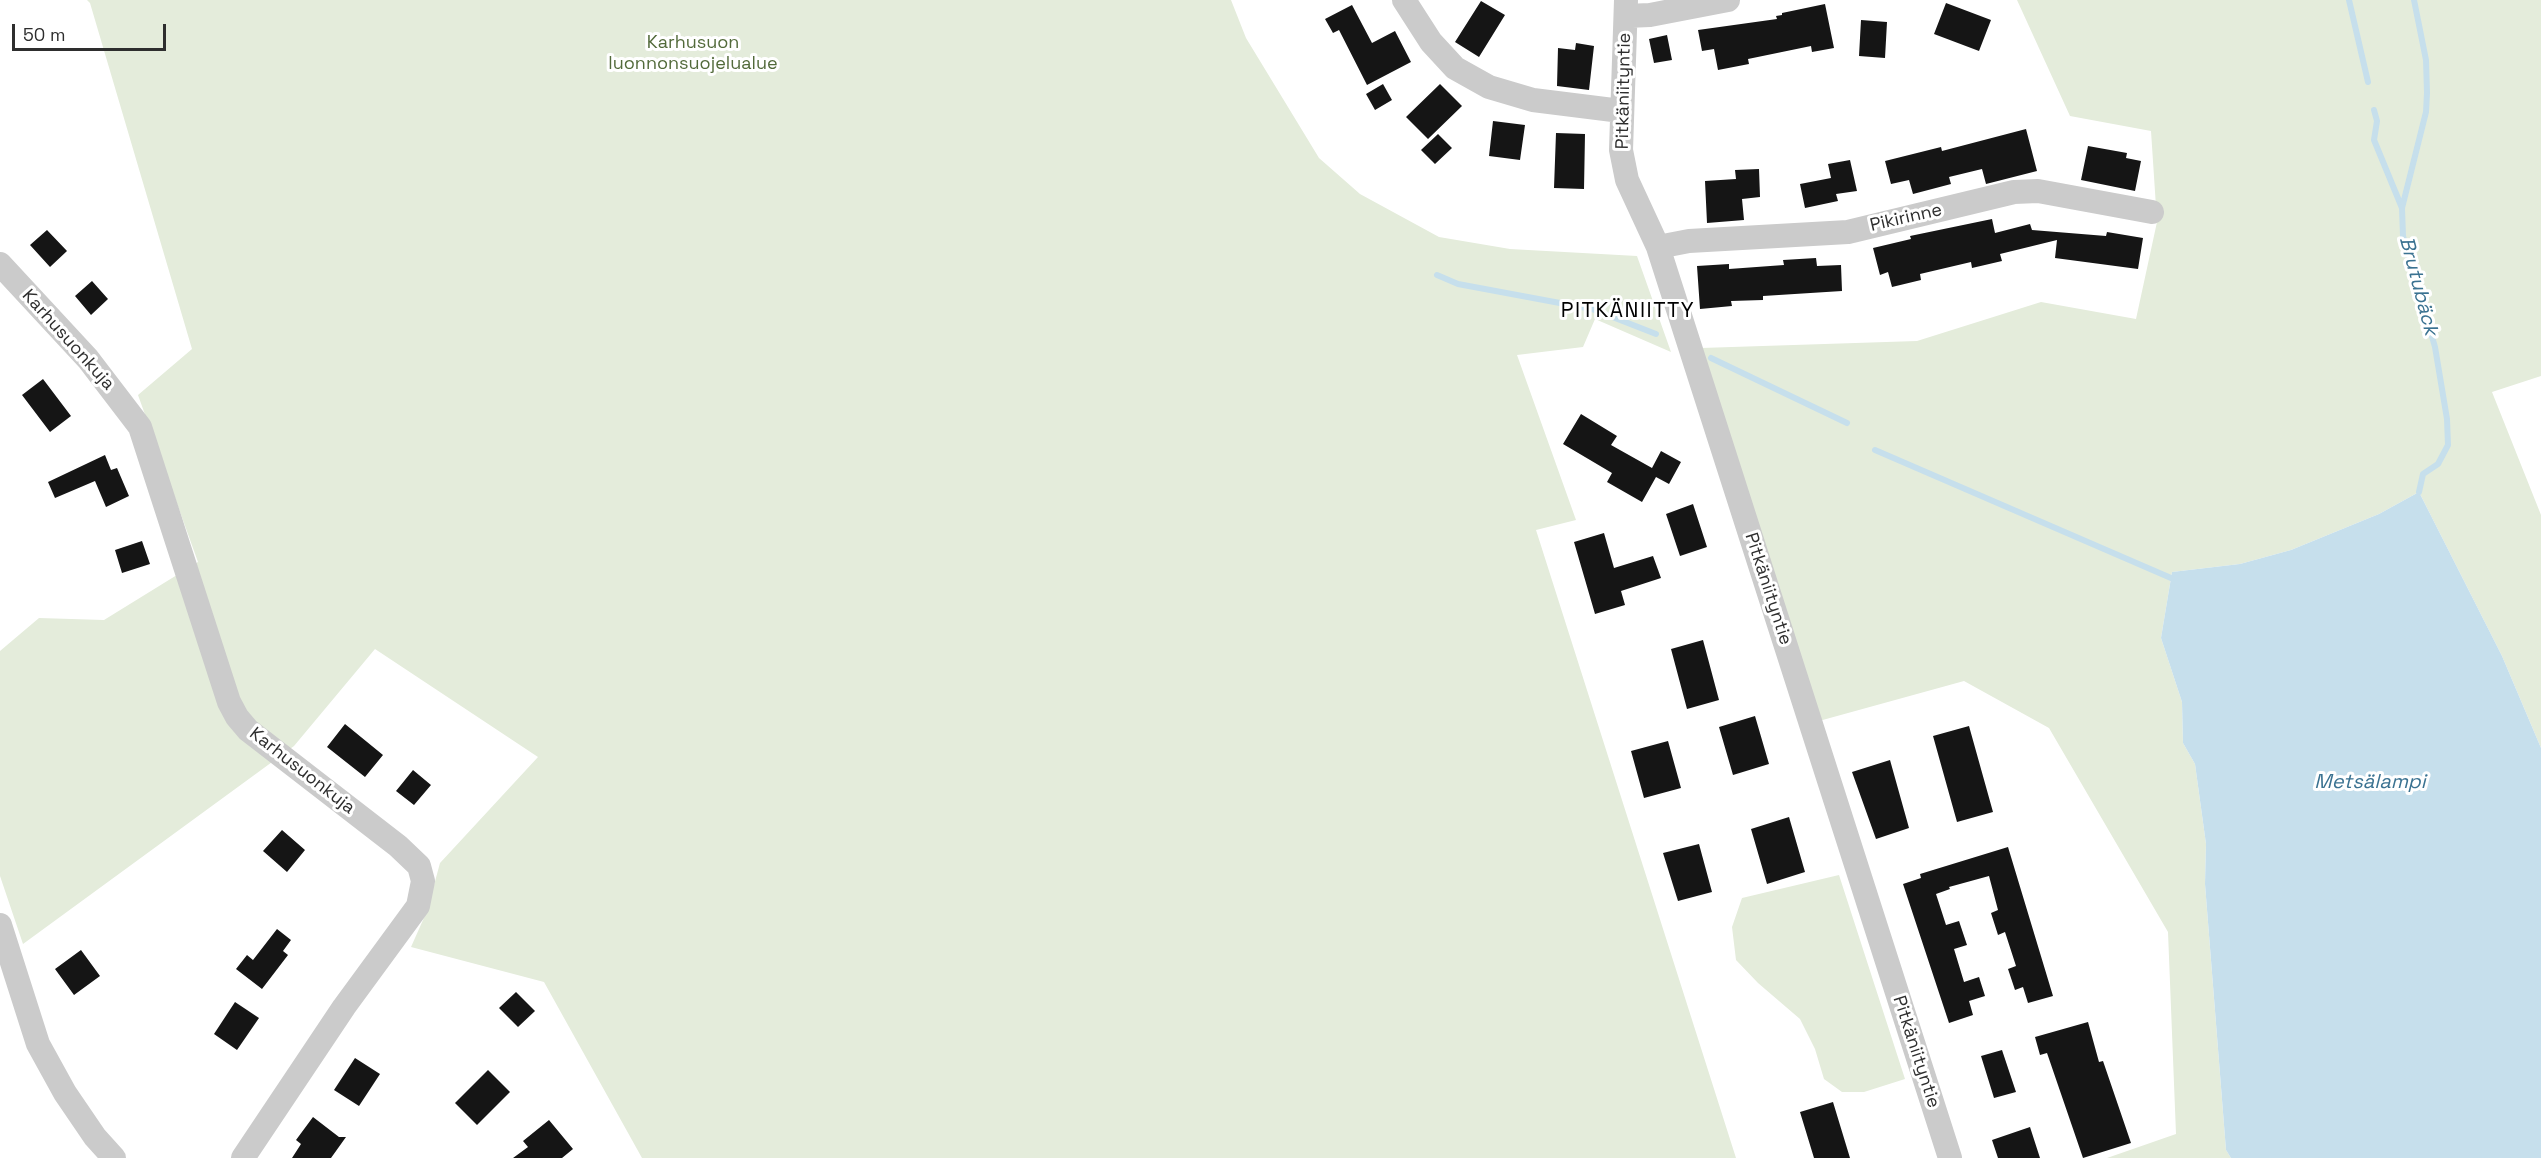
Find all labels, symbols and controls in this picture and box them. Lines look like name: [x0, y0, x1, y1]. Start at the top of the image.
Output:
scale bar: [15, 12, 170, 50]
text: 50 m: [23, 23, 65, 46]
park label: Karhusuon luonnonsuojelualue: [608, 32, 778, 74]
street label: Pitkäniityntie: [1612, 33, 1636, 149]
street label: Pikirinne: [1868, 199, 1944, 237]
water label: Brutubäck: [2393, 234, 2443, 338]
street label: Karhusuonkuja: [17, 285, 119, 395]
district label: PITKÄNIITTY: [1561, 298, 1695, 324]
street label: Pitkäniityntie: [1740, 530, 1796, 648]
street label: Karhusuonkuja: [245, 723, 359, 819]
water label: Metsälampi: [2314, 771, 2426, 795]
street label: Pitkäniityntie: [1888, 993, 1944, 1111]

